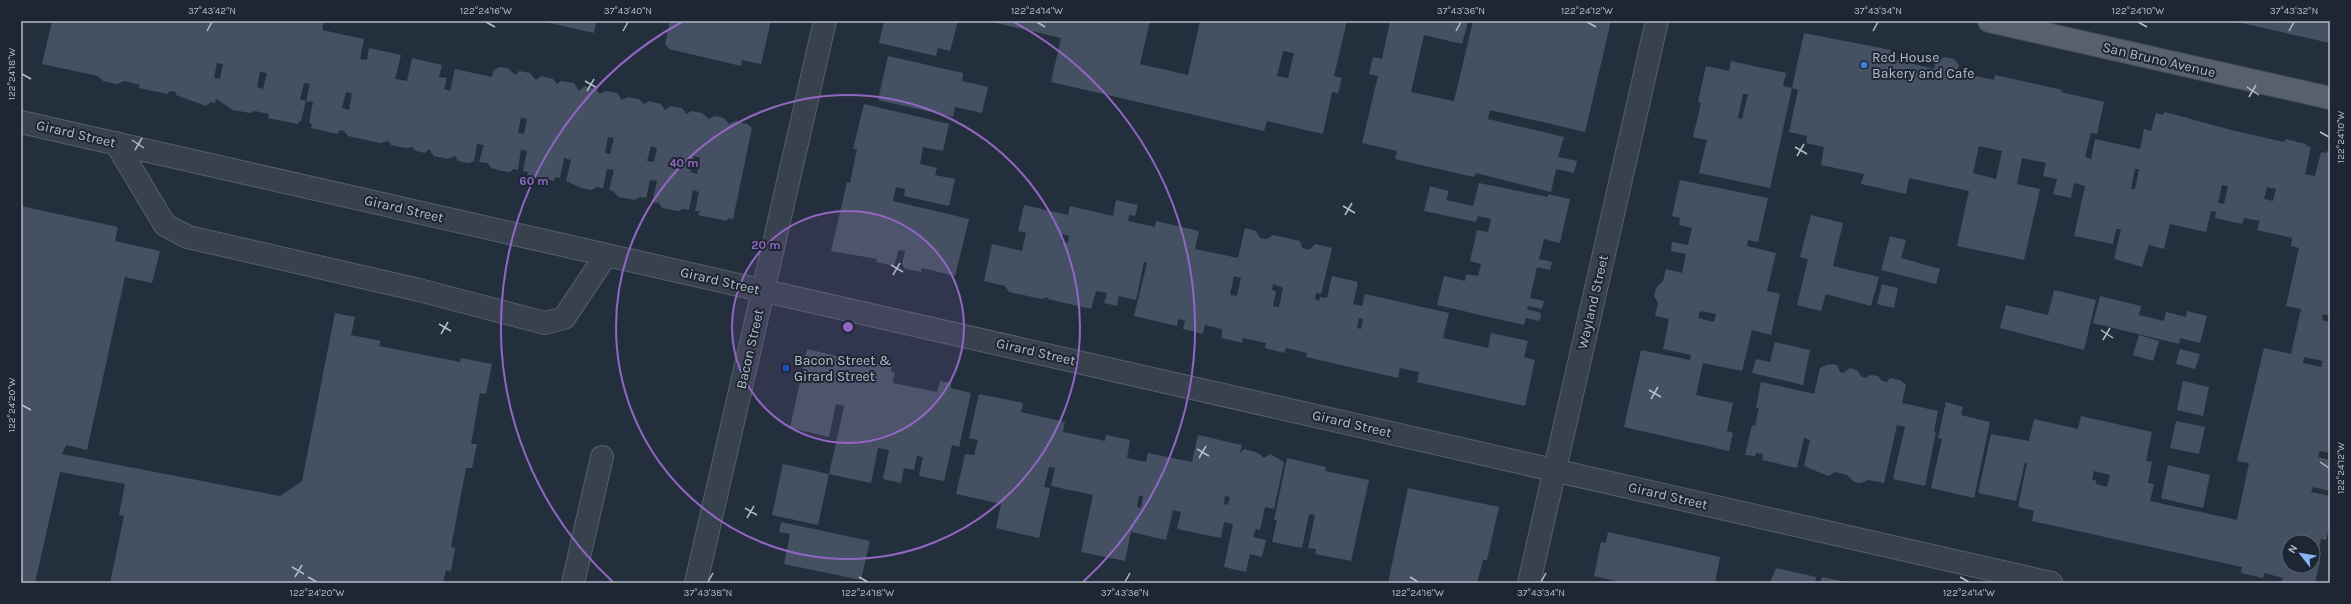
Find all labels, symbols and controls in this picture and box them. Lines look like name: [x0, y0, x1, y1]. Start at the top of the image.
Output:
text: 37°43'42"N: [188, 5, 236, 17]
text: 122°24'16"W: [460, 5, 512, 17]
text: 37°43'40"N: [604, 5, 652, 17]
text: 122°24'14"W: [1011, 5, 1063, 17]
text: 37°43'36"N: [1437, 5, 1485, 17]
text: 122°24'12"W: [1561, 5, 1613, 17]
text: 37°43'34"N: [1854, 5, 1902, 17]
text: 122°24'10"W: [2112, 5, 2164, 17]
text: 37°43'32"N: [2270, 5, 2318, 17]
street label: San Bruno Avenue: [2101, 39, 2217, 81]
text: 122°24'18"W: [6, 48, 18, 100]
place label: Red House Bakery and Cafe: [1872, 49, 1974, 82]
marker: Red House Bakery and Cafe: [1859, 60, 1869, 70]
text: 122°24'10"W: [2335, 111, 2347, 163]
street label: Girard Street: [35, 117, 117, 151]
text: 40 m: [669, 156, 699, 170]
text: 60 m: [519, 174, 549, 188]
street label: Girard Street: [363, 192, 445, 226]
text: 20 m: [751, 238, 781, 252]
street label: Wayland Street: [1574, 253, 1612, 351]
street label: Girard Street: [679, 264, 761, 298]
street label: Bacon Street: [733, 307, 767, 391]
centre of rings: [841, 320, 855, 334]
street label: Girard Street: [995, 335, 1077, 369]
place label: Bacon Street & Girard Street: [794, 352, 892, 385]
marker: Bacon Street & Girard Street: [781, 363, 791, 373]
text: 122°24'20"W: [6, 378, 18, 432]
street label: Girard Street: [1311, 407, 1393, 441]
text: 122°24'12"W: [2335, 442, 2347, 494]
street label: Girard Street: [1627, 479, 1709, 513]
north arrow: [2281, 534, 2321, 574]
text: N: [2285, 542, 2300, 556]
text: 122°24'20"W: [290, 587, 344, 599]
text: 37°43'38"N: [684, 587, 732, 599]
text: 122°24'18"W: [842, 587, 894, 599]
text: 37°43'36"N: [1101, 587, 1149, 599]
text: 122°24'16"W: [1392, 587, 1444, 599]
text: 37°43'34"N: [1517, 587, 1565, 599]
text: 122°24'14"W: [1943, 587, 1995, 599]

